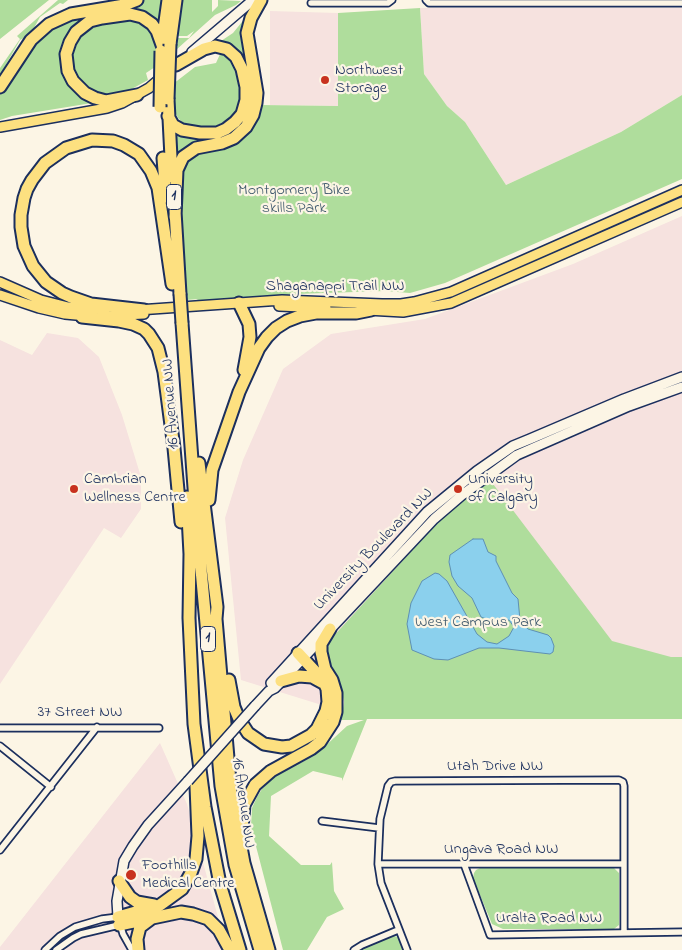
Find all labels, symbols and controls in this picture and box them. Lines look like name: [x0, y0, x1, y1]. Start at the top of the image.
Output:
place label: Northwest Storage: [335, 61, 403, 99]
marker: Northwest Storage: [319, 74, 331, 86]
park label: Montgomery Bike skills Park: [238, 181, 350, 219]
road number: 1: [166, 184, 182, 210]
street label: Shaganappi Trail NW: [266, 277, 404, 297]
street label: 16 Avenue NW: [159, 358, 185, 450]
place label: Cambrian Wellness Centre: [84, 470, 186, 508]
place label: University of Calgary: [468, 470, 538, 508]
marker: Cambrian Wellness Centre: [68, 483, 80, 495]
marker: University of Calgary: [452, 483, 464, 495]
street label: University Boulevard NW: [310, 485, 438, 615]
park label: West Campus Park: [415, 613, 541, 633]
road number: 1: [200, 626, 216, 652]
street label: 37 Street NW: [38, 703, 122, 723]
street label: 16 Avenue NW: [226, 757, 258, 849]
street label: Utah Drive NW: [447, 757, 543, 777]
street label: Ungava Road NW: [444, 840, 558, 860]
place label: Foothills Medical Centre: [142, 856, 235, 894]
marker: Foothills Medical Centre: [124, 868, 138, 882]
street label: Uralta Road NW: [496, 909, 602, 929]

